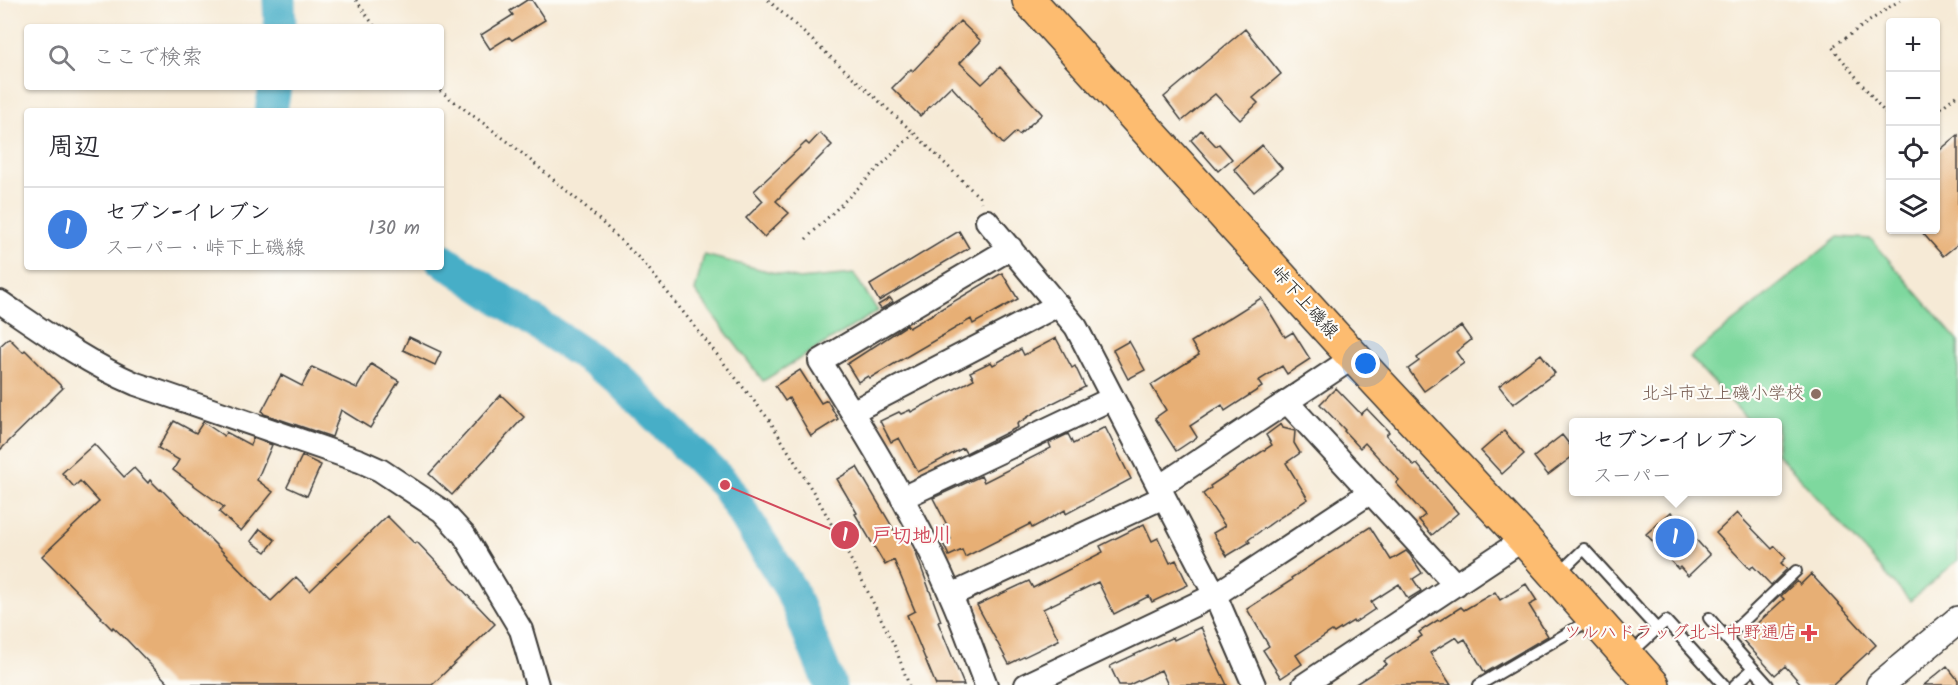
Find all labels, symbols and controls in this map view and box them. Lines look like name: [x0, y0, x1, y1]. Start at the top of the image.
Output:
map controls: [1886, 18, 1940, 234]
button: +: [1886, 18, 1940, 72]
search box: [24, 24, 444, 90]
icon: search: [45, 41, 78, 74]
text: ここで検索: [93, 41, 203, 76]
button: −: [1886, 72, 1940, 126]
button: locate: [1886, 126, 1940, 180]
text: 周辺: [48, 127, 100, 169]
button: layers: [1886, 180, 1940, 234]
text: セブン-イレブン: [105, 196, 271, 231]
text: 1: [64, 213, 71, 245]
text: 130 m: [368, 213, 420, 245]
text: スーパー · 峠下上磯線: [105, 233, 305, 265]
street label: 峠下上磯線: [1263, 260, 1345, 346]
your location: [1351, 349, 1380, 378]
place label: 北斗市立上磯小学校: [1642, 380, 1804, 409]
marker: 北斗市立上磯小学校: [1809, 387, 1823, 401]
popup: [1569, 418, 1782, 496]
text: セブン-イレブン: [1593, 424, 1758, 459]
text: スーパー: [1593, 461, 1672, 493]
callout: 戸切地川: [830, 516, 964, 554]
pin: 1: [1656, 516, 1694, 560]
text: 戸切地川: [872, 521, 952, 553]
text: 1: [842, 522, 848, 551]
place label: ツルハドラッグ北斗中野通店: [1564, 619, 1797, 648]
marker: ツルハドラッグ北斗中野通店: [1802, 626, 1816, 640]

